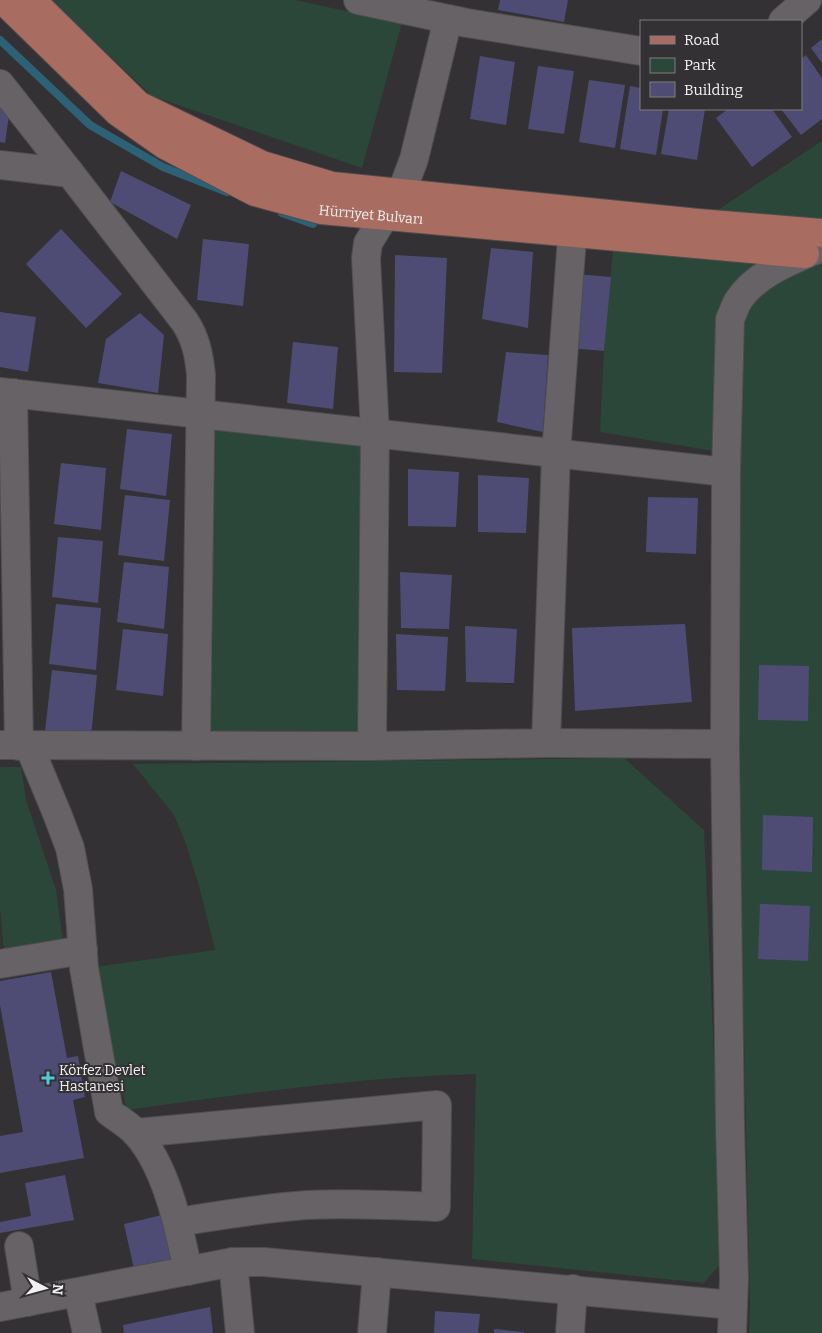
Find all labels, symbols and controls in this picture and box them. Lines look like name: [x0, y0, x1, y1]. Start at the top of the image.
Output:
legend: [640, 20, 802, 110]
text: Road: [684, 31, 719, 49]
text: Park: [684, 56, 716, 74]
text: Building: [684, 81, 743, 99]
street label: Hürriyet Bulvarı: [318, 202, 424, 228]
place label: Körfez Devlet Hastanesi: [59, 1062, 146, 1095]
marker: Körfez Devlet Hastanesi: [41, 1071, 55, 1085]
north arrow: [20, 1263, 70, 1313]
text: N: [48, 1283, 66, 1296]

